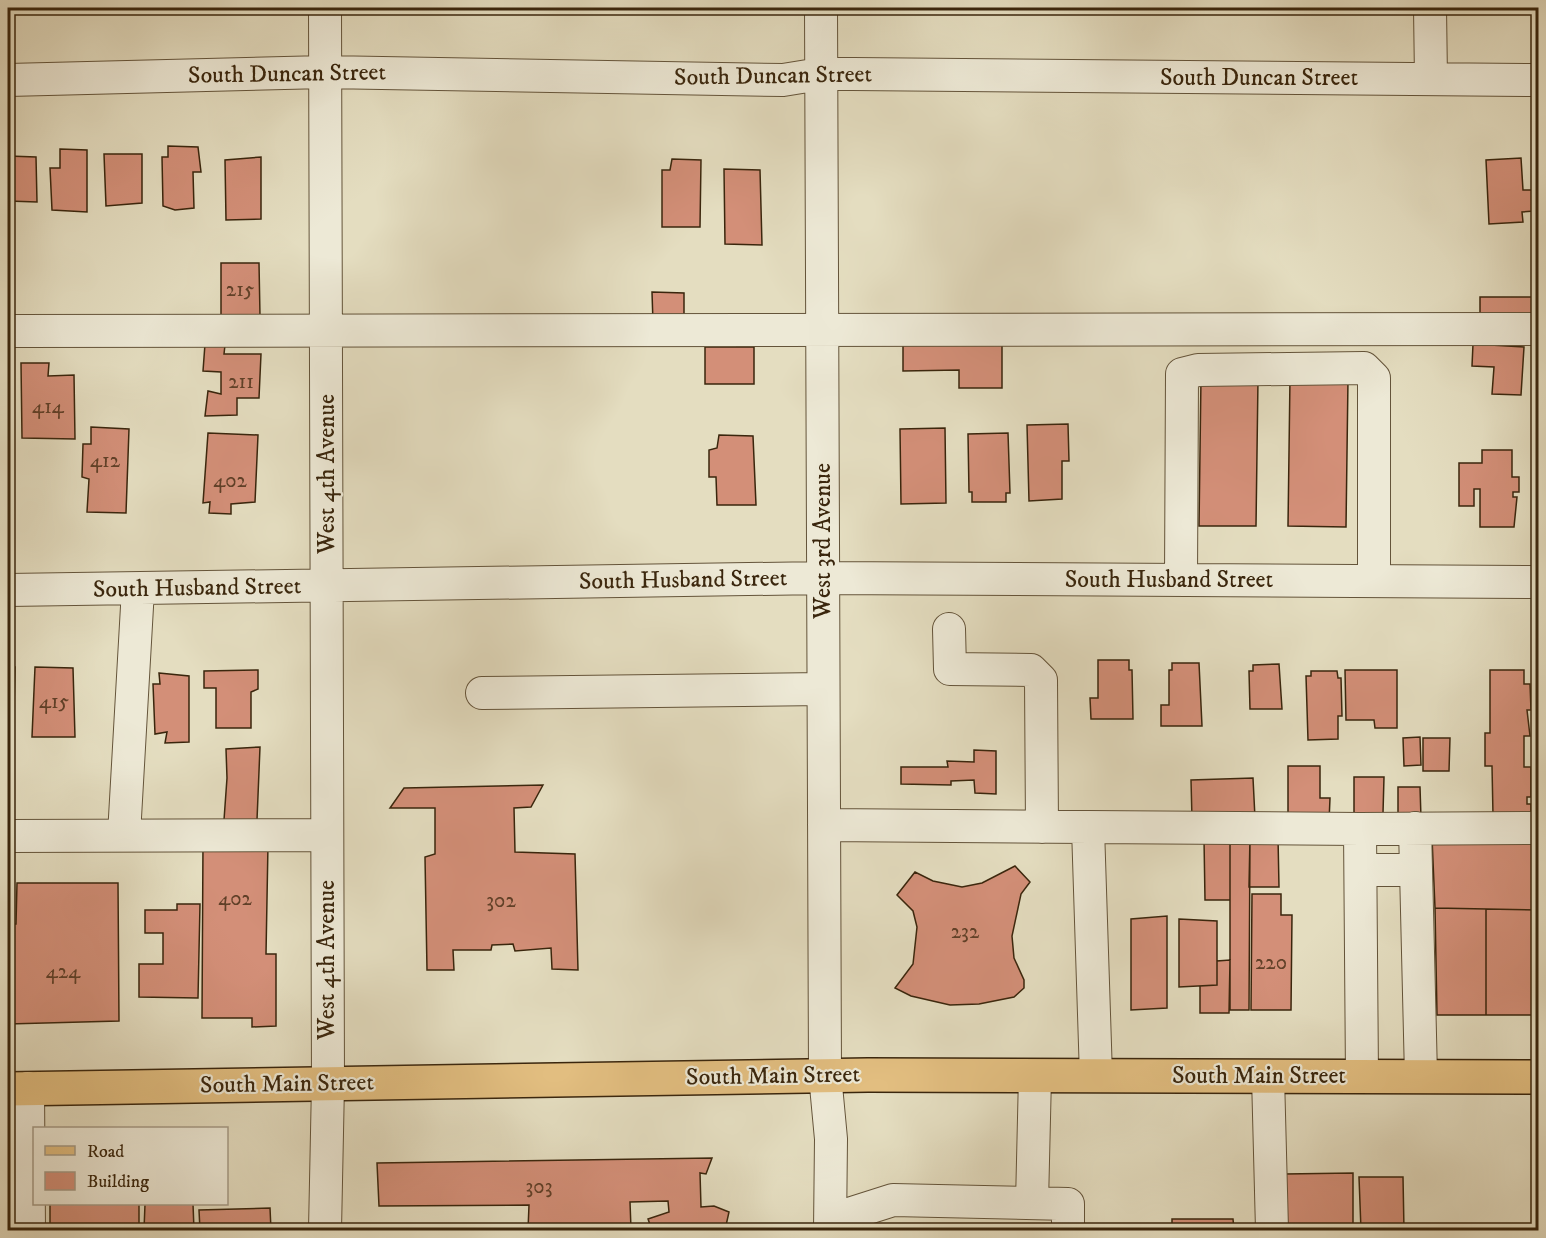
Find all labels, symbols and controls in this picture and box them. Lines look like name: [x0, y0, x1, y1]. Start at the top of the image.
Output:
street label: South Duncan Street: [188, 57, 387, 91]
street label: South Duncan Street: [674, 59, 873, 93]
street label: South Duncan Street: [1160, 63, 1358, 93]
house number: 215: [226, 277, 254, 303]
house number: 211: [228, 369, 254, 395]
house number: 414: [32, 394, 65, 420]
street label: West 4th Avenue: [312, 394, 342, 555]
house number: 412: [90, 448, 121, 474]
street label: West 3rd Avenue: [808, 463, 838, 620]
house number: 402: [213, 468, 248, 494]
street label: South Husband Street: [579, 563, 788, 597]
street label: South Husband Street: [1065, 565, 1274, 595]
street label: South Husband Street: [93, 571, 302, 605]
house number: 415: [39, 689, 69, 715]
street label: West 4th Avenue: [312, 880, 342, 1041]
house number: 402: [218, 886, 253, 912]
house number: 302: [486, 888, 516, 914]
house number: 232: [951, 919, 980, 945]
house number: 220: [1255, 950, 1287, 976]
house number: 424: [46, 959, 81, 985]
street label: South Main Street: [686, 1059, 861, 1093]
street label: South Main Street: [1172, 1061, 1346, 1091]
street label: South Main Street: [200, 1067, 375, 1101]
legend: [33, 1127, 228, 1205]
text: Road: [87, 1141, 124, 1163]
text: Building: [87, 1171, 149, 1193]
house number: 303: [526, 1174, 552, 1200]

